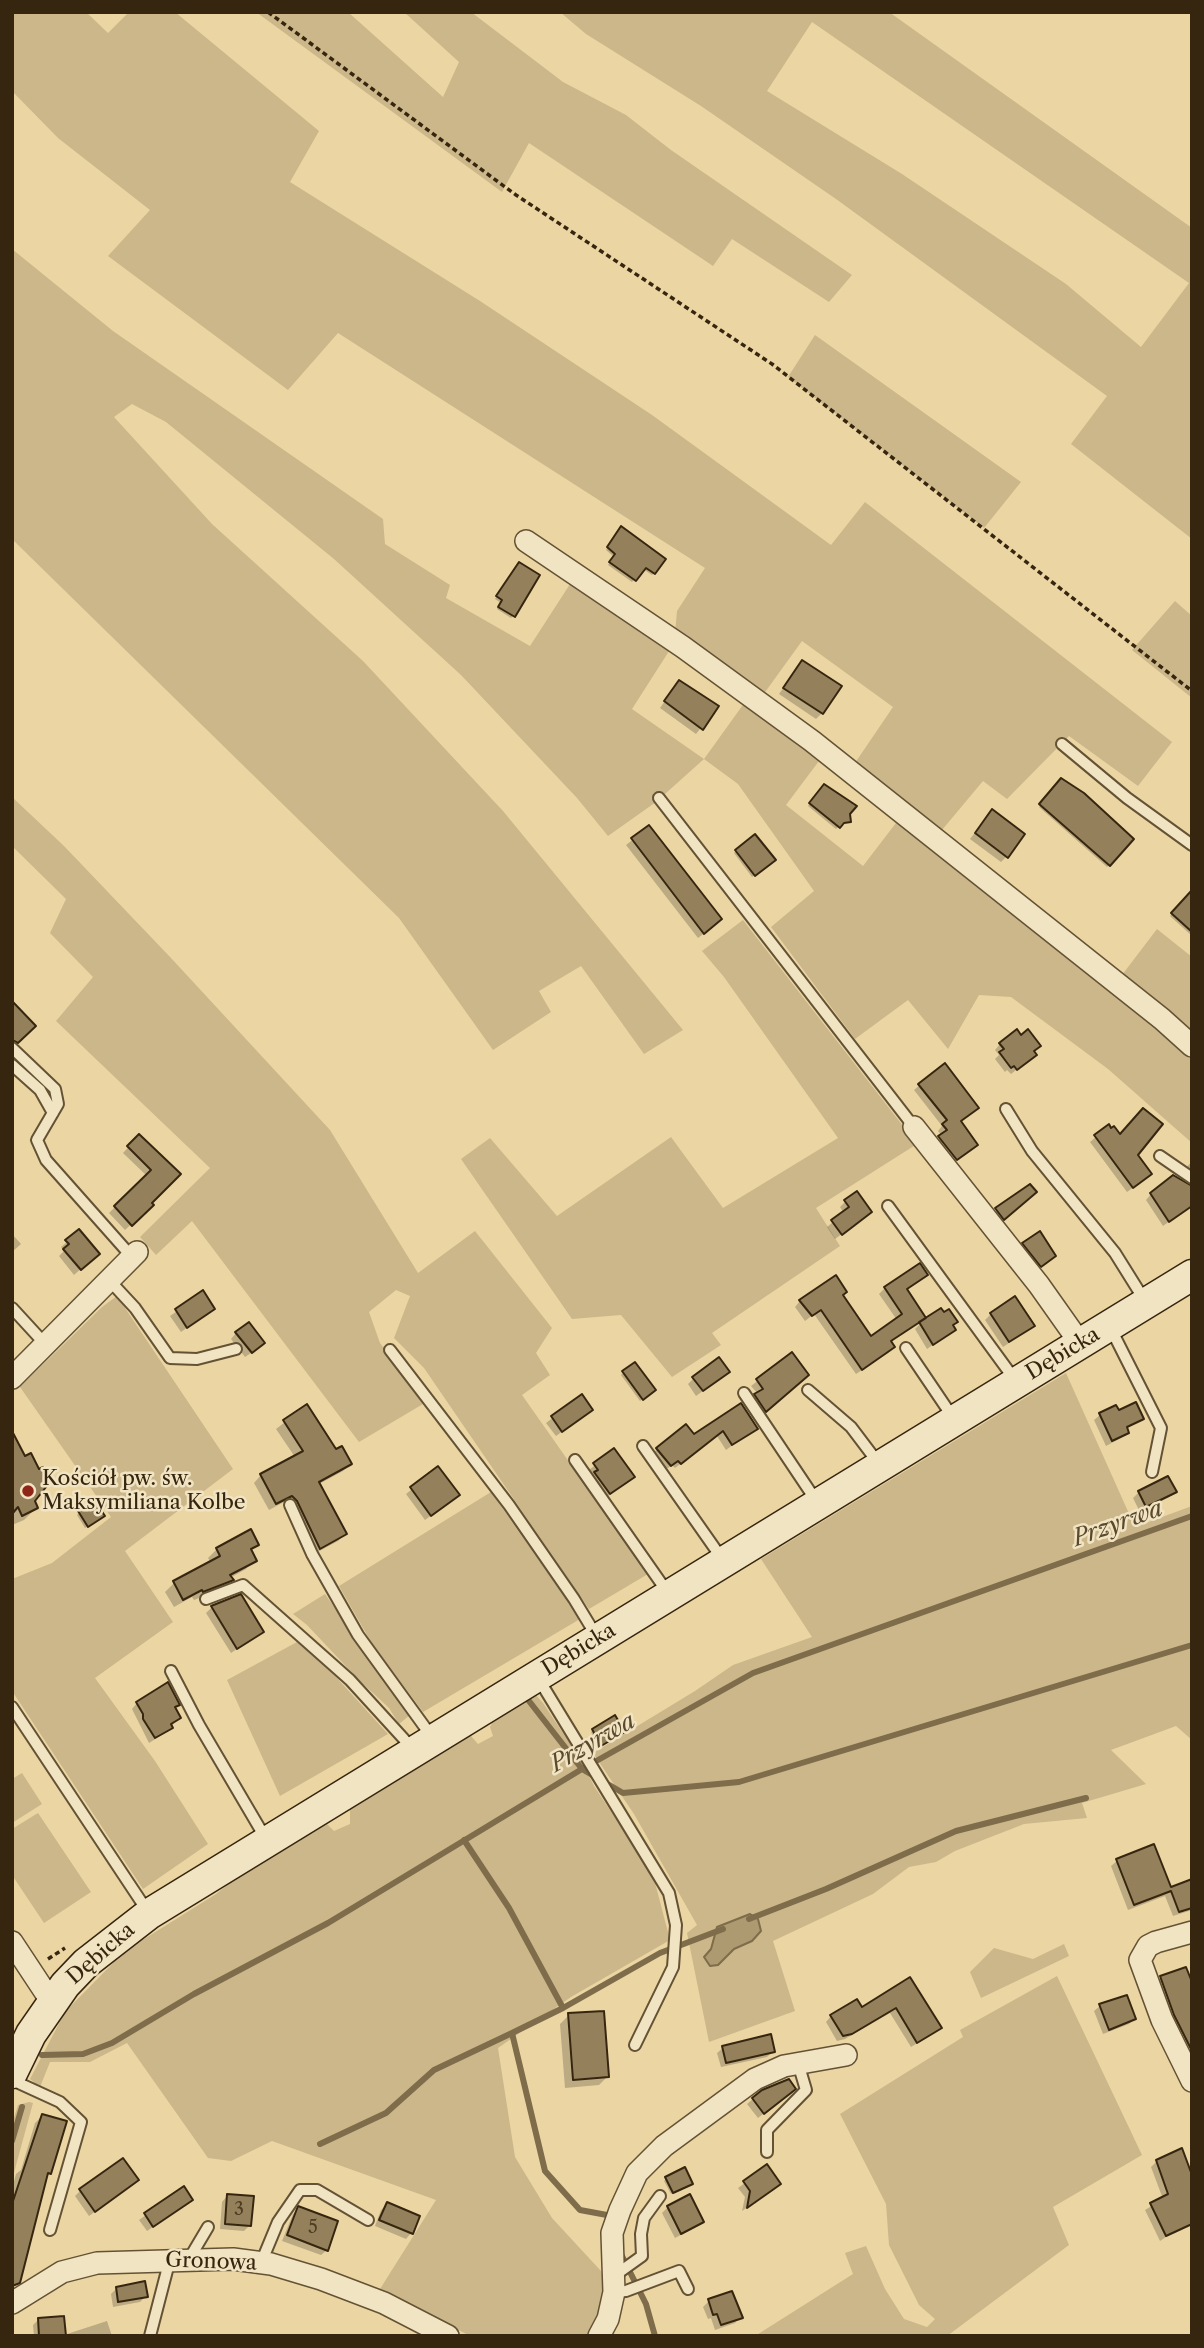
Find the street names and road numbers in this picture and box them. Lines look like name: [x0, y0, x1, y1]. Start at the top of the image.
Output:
street label: Dębicka: [1022, 1322, 1104, 1386]
street label: Dębicka: [538, 1618, 620, 1682]
street label: Dębicka: [62, 1918, 140, 1990]
street label: Gronowa: [165, 2248, 257, 2276]

